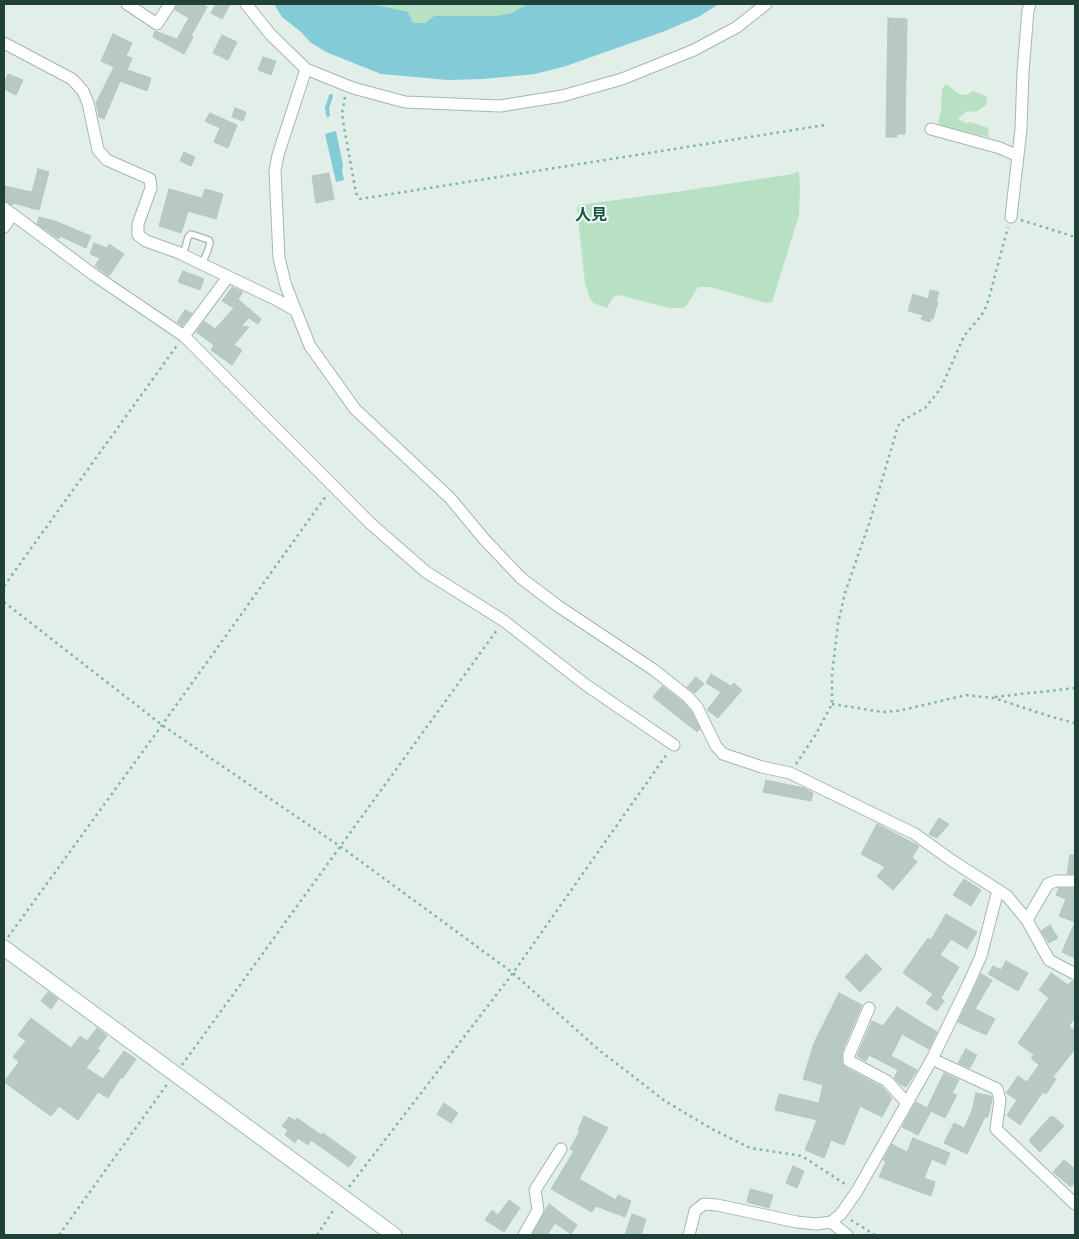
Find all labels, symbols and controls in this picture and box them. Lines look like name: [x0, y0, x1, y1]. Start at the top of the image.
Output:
district label: 人見: [575, 205, 607, 225]

